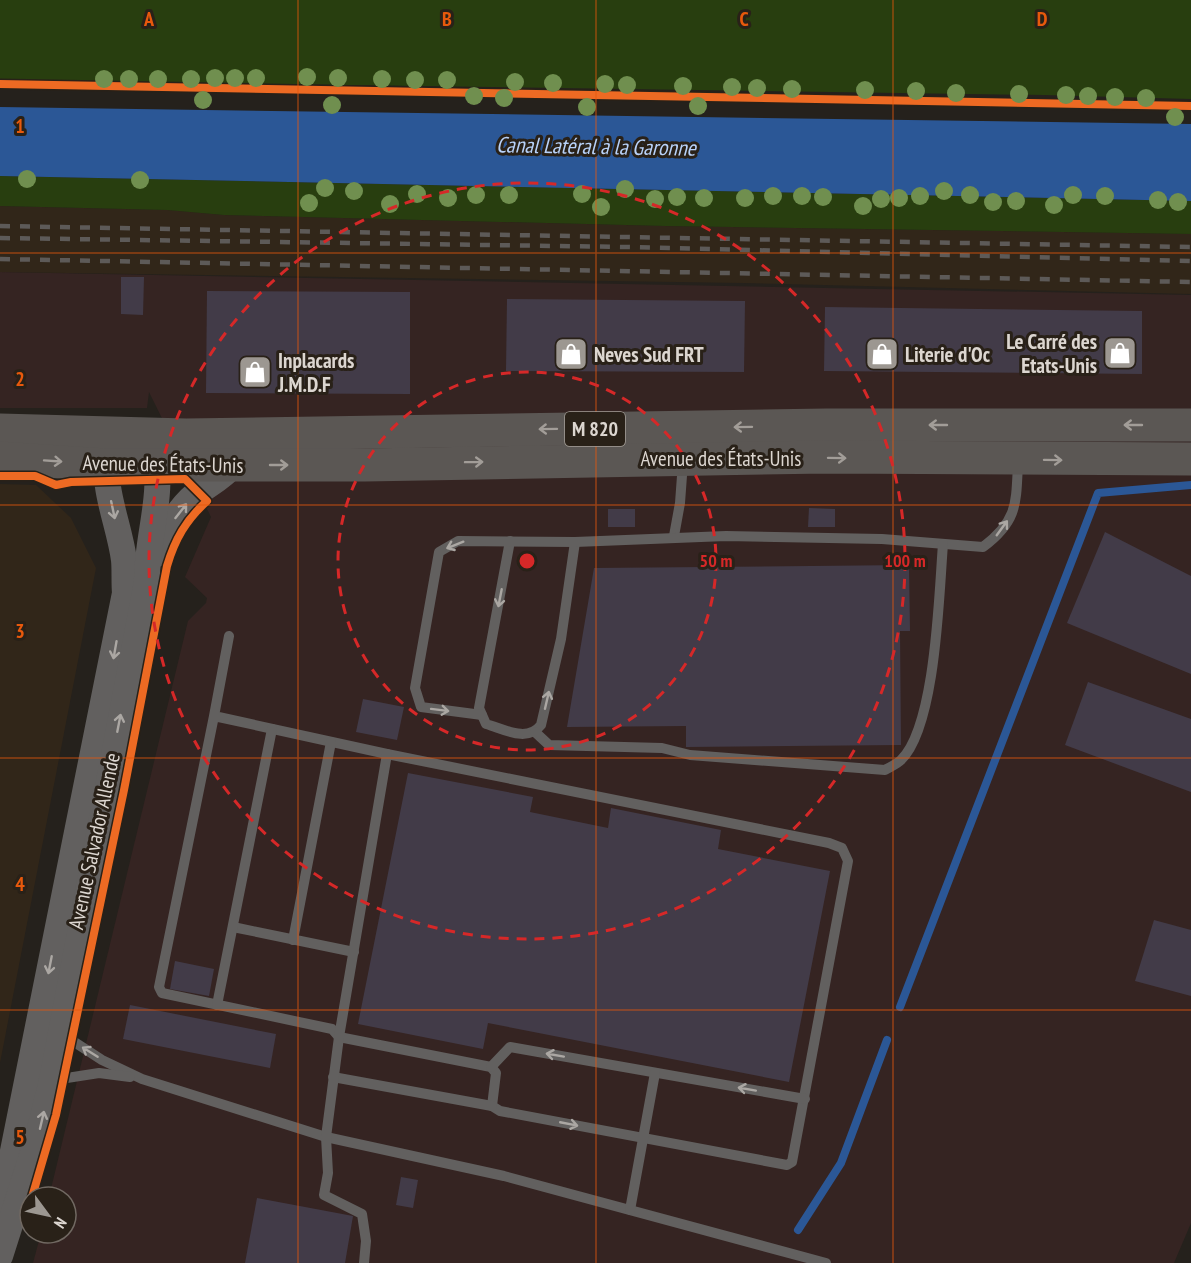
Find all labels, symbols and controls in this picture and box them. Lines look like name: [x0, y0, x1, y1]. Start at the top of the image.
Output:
text: A: [143, 6, 155, 32]
text: B: [442, 6, 452, 32]
text: C: [739, 6, 749, 32]
text: D: [1037, 6, 1048, 32]
text: 1: [15, 113, 25, 139]
water label: Canal Latéral à la Garonne: [496, 130, 698, 162]
place label: Le Carré des Etats-Unis: [1006, 328, 1097, 379]
shop icon: Le Carré des Etats-Unis: [1102, 335, 1138, 371]
shop icon: Neves Sud FRT: [553, 336, 589, 372]
shop icon: Literie d'Oc: [864, 336, 900, 372]
place label: Neves Sud FRT: [594, 341, 704, 368]
place label: Literie d'Oc: [905, 341, 991, 368]
place label: Inplacards J.M.D.F: [277, 347, 354, 398]
shop icon: Inplacards J.M.D.F: [237, 354, 273, 390]
text: 2: [15, 366, 25, 392]
road number: M 820: [565, 412, 625, 446]
one-way arrow: [928, 419, 948, 431]
one-way arrow: [1123, 419, 1143, 431]
one-way arrow: [733, 421, 753, 432]
one-way arrow: [538, 424, 558, 435]
street label: Avenue des États-Unis: [641, 445, 801, 472]
street label: Avenue des États-Unis: [82, 449, 244, 479]
one-way arrow: [827, 452, 847, 463]
one-way arrow: [1043, 454, 1063, 466]
one-way arrow: [42, 456, 62, 467]
one-way arrow: [464, 456, 484, 468]
one-way arrow: [269, 459, 289, 471]
one-way arrow: [107, 500, 119, 519]
one-way arrow: [174, 503, 187, 519]
one-way arrow: [996, 521, 1008, 537]
one-way arrow: [446, 540, 464, 551]
text: 50 m: [700, 549, 732, 572]
text: 100 m: [884, 549, 926, 572]
centre of rings: [517, 551, 537, 571]
one-way arrow: [494, 588, 505, 607]
text: 3: [15, 618, 25, 644]
one-way arrow: [109, 640, 120, 660]
one-way arrow: [541, 691, 553, 710]
one-way arrow: [430, 705, 449, 716]
one-way arrow: [114, 713, 125, 733]
street label: Avenue Salvador Allende: [62, 750, 126, 932]
text: 4: [15, 871, 25, 897]
one-way arrow: [44, 954, 55, 974]
one-way arrow: [82, 1046, 99, 1058]
one-way arrow: [546, 1049, 565, 1060]
one-way arrow: [738, 1083, 757, 1094]
one-way arrow: [37, 1111, 49, 1130]
one-way arrow: [558, 1119, 578, 1130]
text: 5: [15, 1124, 25, 1150]
north arrow: [18, 1185, 78, 1245]
text: N: [50, 1214, 71, 1232]

